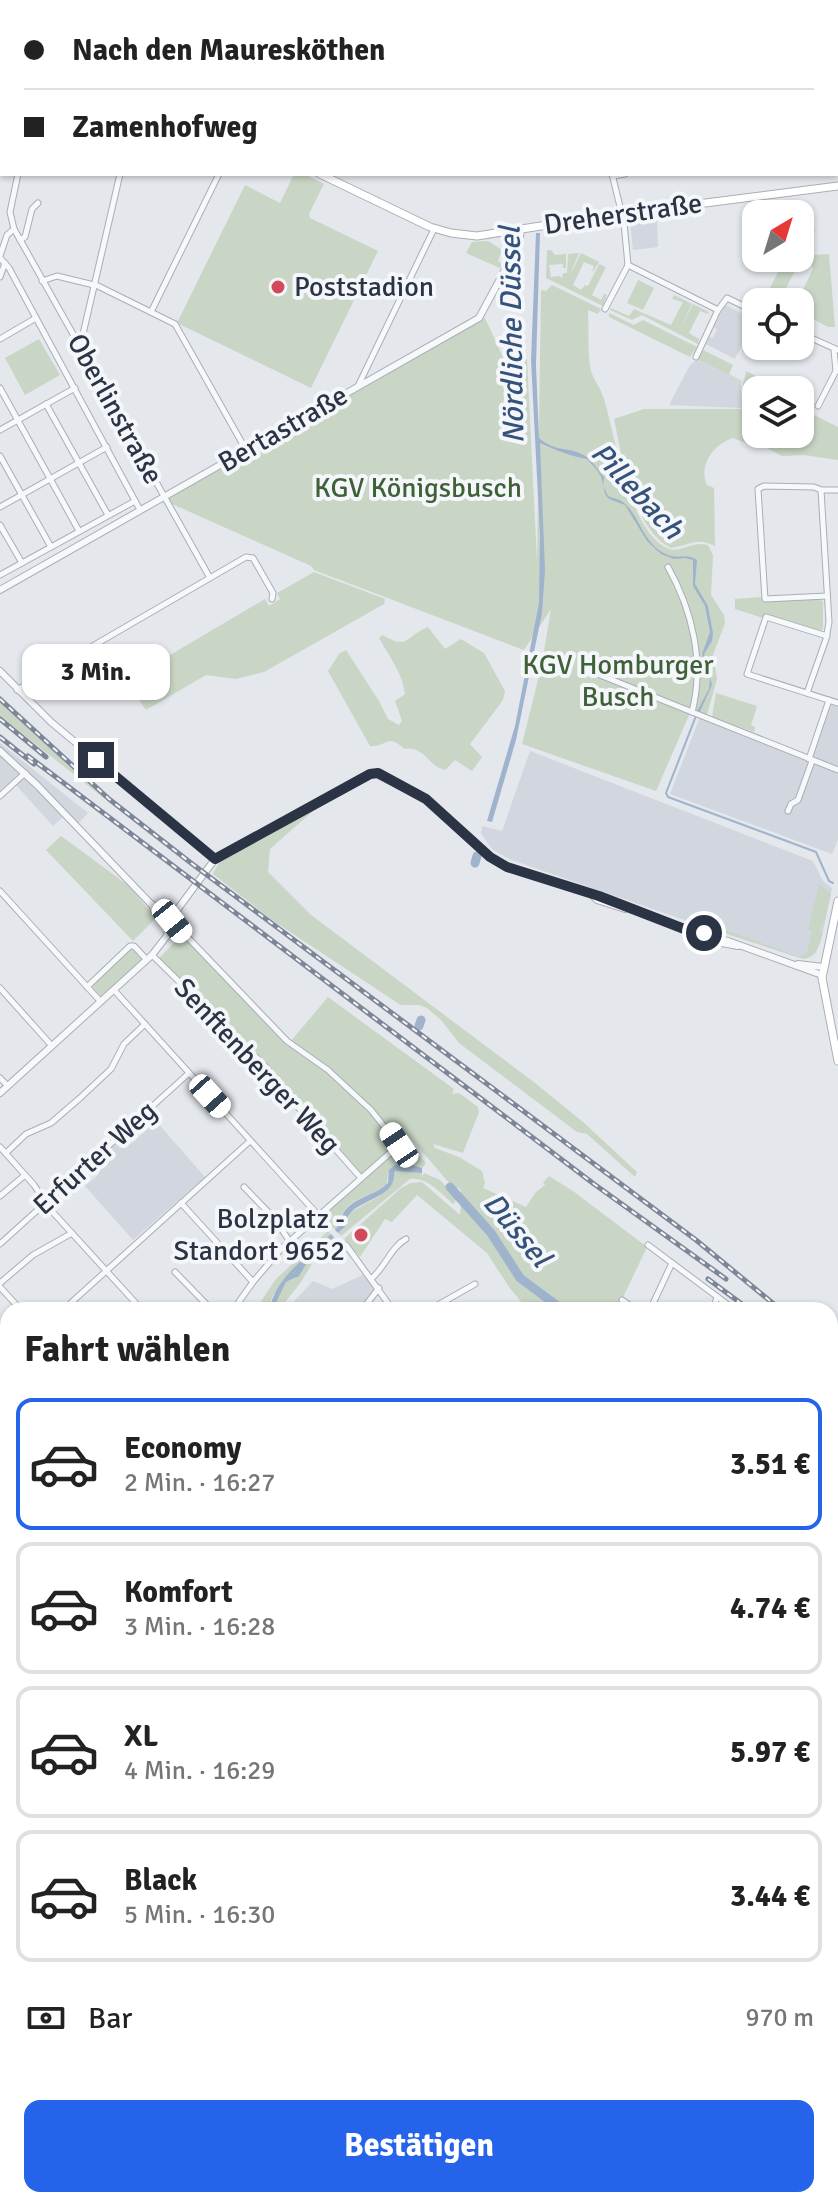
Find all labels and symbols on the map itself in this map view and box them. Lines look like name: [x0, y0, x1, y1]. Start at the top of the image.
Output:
street label: Dreherstraße: [542, 186, 704, 242]
north arrow: [742, 200, 814, 272]
water label: Nördliche Düssel: [492, 224, 532, 444]
place label: Poststadion: [294, 270, 434, 304]
marker: Poststadion: [269, 278, 287, 296]
street label: Oberlinstraße: [60, 328, 170, 490]
street label: Bertastraße: [212, 378, 354, 480]
water label: Pillebach: [583, 435, 691, 547]
park label: KGV Königsbusch: [314, 471, 522, 505]
callout: 3 Min.: [22, 644, 170, 700]
park label: KGV Homburger Busch: [522, 648, 714, 714]
route end: [78, 742, 114, 778]
car: [148, 895, 196, 947]
route start: [686, 915, 722, 951]
street label: Senftenberger Weg: [167, 971, 347, 1161]
car: [185, 1070, 235, 1122]
street label: Erfurter Weg: [26, 1094, 164, 1222]
car: [376, 1118, 422, 1172]
water label: Düssel: [475, 1185, 560, 1276]
place label: Bolzplatz - Standort 9652: [173, 1202, 345, 1268]
marker: Bolzplatz - Standort 9652: [352, 1226, 370, 1244]

